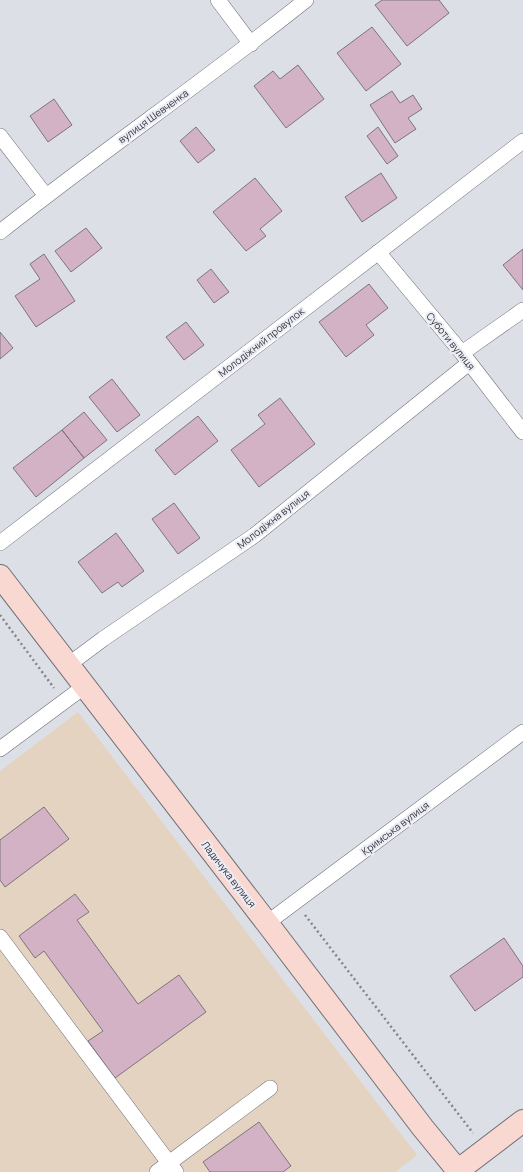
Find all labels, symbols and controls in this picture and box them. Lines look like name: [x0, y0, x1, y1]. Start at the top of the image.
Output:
street label: вулиця Шевченка: [115, 86, 191, 146]
street label: Молодіжний провулок: [215, 303, 308, 380]
street label: Суботи вулиця: [423, 309, 479, 373]
street label: Молодіжна вулиця: [234, 486, 312, 552]
street label: Кримська вулиця: [358, 798, 432, 858]
street label: Ладичука вулиця: [199, 838, 259, 910]

